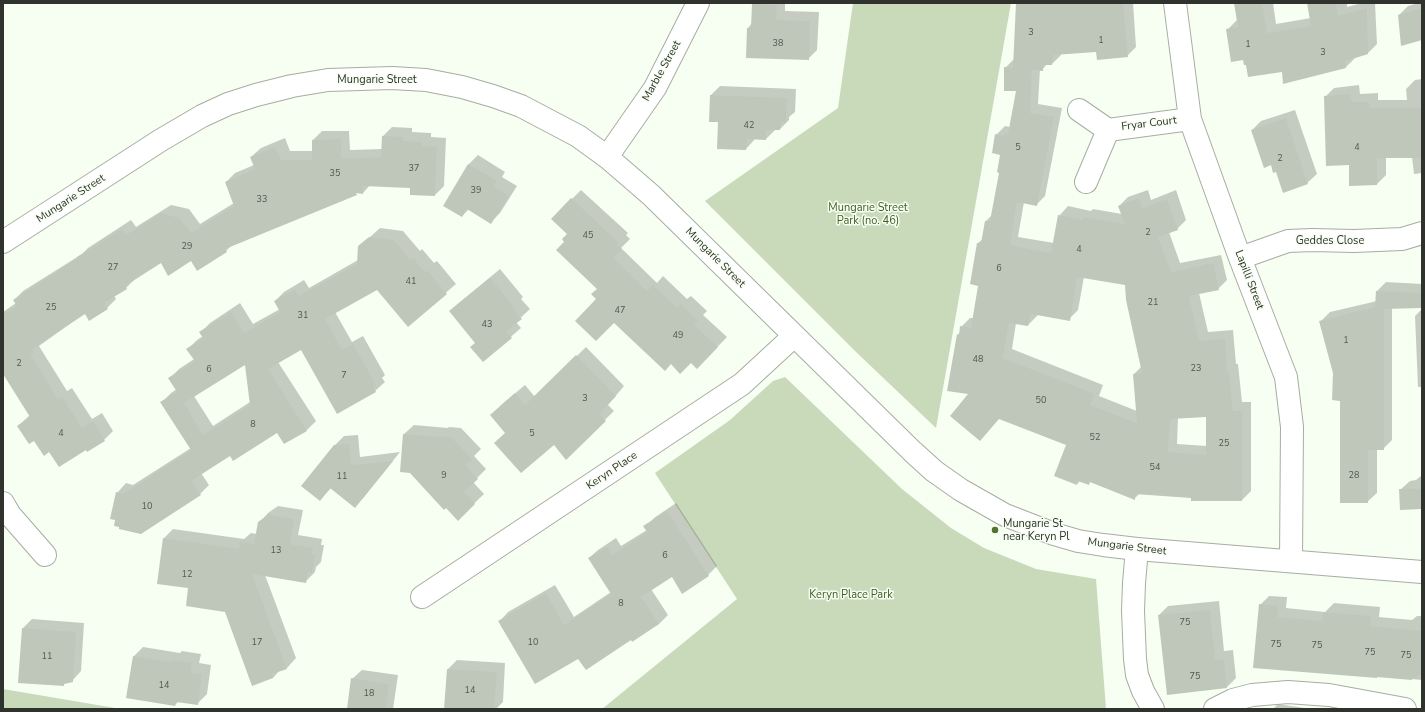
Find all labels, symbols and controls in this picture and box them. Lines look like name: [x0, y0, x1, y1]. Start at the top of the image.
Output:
house number: 3: [1028, 28, 1034, 38]
house number: 1: [1098, 36, 1104, 46]
street label: Marble Street: [640, 38, 684, 104]
house number: 38: [773, 39, 783, 49]
house number: 1: [1245, 40, 1251, 50]
house number: 3: [1320, 48, 1326, 58]
street label: Mungarie Street: [337, 73, 417, 87]
street label: Fryar Court: [1121, 114, 1177, 134]
house number: 42: [744, 121, 754, 131]
house number: 5: [1015, 143, 1021, 153]
house number: 4: [1354, 143, 1360, 153]
house number: 2: [1277, 154, 1283, 164]
house number: 37: [409, 164, 419, 174]
house number: 35: [330, 169, 340, 179]
street label: Mungarie Street: [34, 172, 108, 226]
house number: 39: [471, 186, 481, 196]
house number: 33: [257, 195, 267, 205]
park label: Mungarie Street Park (no. 46): [828, 201, 908, 227]
street label: Mungarie Street: [682, 225, 748, 291]
house number: 2: [1145, 228, 1151, 238]
house number: 45: [583, 231, 593, 241]
street label: Geddes Close: [1296, 234, 1364, 248]
house number: 29: [182, 242, 192, 252]
house number: 4: [1076, 245, 1082, 255]
street label: Lapilli Street: [1232, 248, 1266, 312]
house number: 27: [108, 263, 118, 273]
house number: 6: [996, 264, 1002, 274]
house number: 41: [406, 277, 416, 287]
house number: 21: [1148, 298, 1158, 308]
house number: 25: [46, 303, 56, 313]
house number: 47: [615, 306, 625, 316]
house number: 31: [298, 311, 308, 321]
house number: 43: [482, 320, 492, 330]
house number: 49: [673, 331, 683, 341]
house number: 1: [1343, 336, 1349, 346]
house number: 48: [973, 355, 983, 365]
house number: 2: [16, 359, 22, 369]
house number: 23: [1191, 364, 1201, 374]
house number: 6: [206, 365, 212, 375]
house number: 7: [341, 371, 347, 381]
house number: 3: [582, 394, 588, 404]
house number: 50: [1036, 396, 1046, 406]
house number: 8: [250, 420, 256, 430]
house number: 4: [58, 429, 64, 439]
house number: 5: [529, 429, 535, 439]
house number: 52: [1090, 433, 1100, 443]
house number: 25: [1219, 439, 1229, 449]
street label: Keryn Place: [584, 449, 640, 493]
house number: 54: [1150, 463, 1160, 473]
house number: 9: [441, 471, 447, 481]
house number: 28: [1349, 471, 1359, 481]
house number: 11: [337, 472, 347, 482]
house number: 10: [142, 502, 152, 512]
place label: Mungarie St near Keryn Pl: [1003, 517, 1070, 543]
marker: Mungarie St near Keryn Pl: [990, 525, 1000, 535]
street label: Mungarie Street: [1087, 536, 1167, 558]
house number: 13: [271, 546, 281, 556]
house number: 6: [662, 551, 668, 561]
house number: 12: [182, 570, 192, 580]
park label: Keryn Place Park: [809, 588, 893, 602]
house number: 8: [618, 599, 624, 609]
house number: 75: [1180, 618, 1190, 628]
house number: 17: [252, 638, 262, 648]
house number: 10: [528, 638, 538, 648]
house number: 75: [1271, 640, 1281, 650]
house number: 75: [1312, 641, 1322, 651]
house number: 75: [1365, 648, 1375, 658]
house number: 75: [1401, 651, 1411, 661]
house number: 11: [42, 652, 52, 662]
house number: 75: [1190, 672, 1200, 682]
house number: 14: [159, 681, 169, 691]
house number: 14: [465, 686, 475, 696]
house number: 18: [364, 689, 374, 699]

